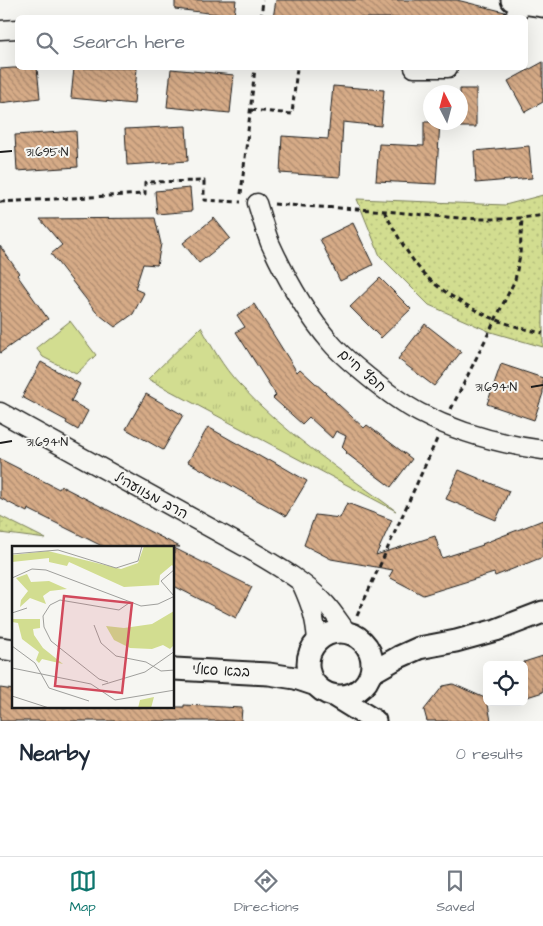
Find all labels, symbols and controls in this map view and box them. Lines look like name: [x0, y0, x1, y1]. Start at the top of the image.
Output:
search box: [15, 15, 528, 70]
icon: search: [33, 29, 61, 57]
text: Search here: [73, 29, 185, 56]
north arrow: [423, 85, 468, 130]
text: 31.695°N: [26, 144, 69, 161]
street label: חפץ חיים: [334, 345, 390, 397]
text: 31.694°N: [475, 379, 517, 396]
text: 31.694°N: [26, 434, 68, 451]
street label: הרב מזוועהיל: [110, 467, 192, 525]
inset map: [12, 546, 175, 708]
street label: בבא סאלי: [192, 660, 250, 682]
map controls: [483, 661, 528, 706]
button: locate: [483, 661, 528, 706]
text: Nearby: [20, 739, 90, 768]
text: 0 results: [456, 743, 523, 765]
tab: Map: [69, 867, 97, 917]
tab: Directions: [234, 867, 299, 917]
tab: Saved: [436, 867, 474, 917]

